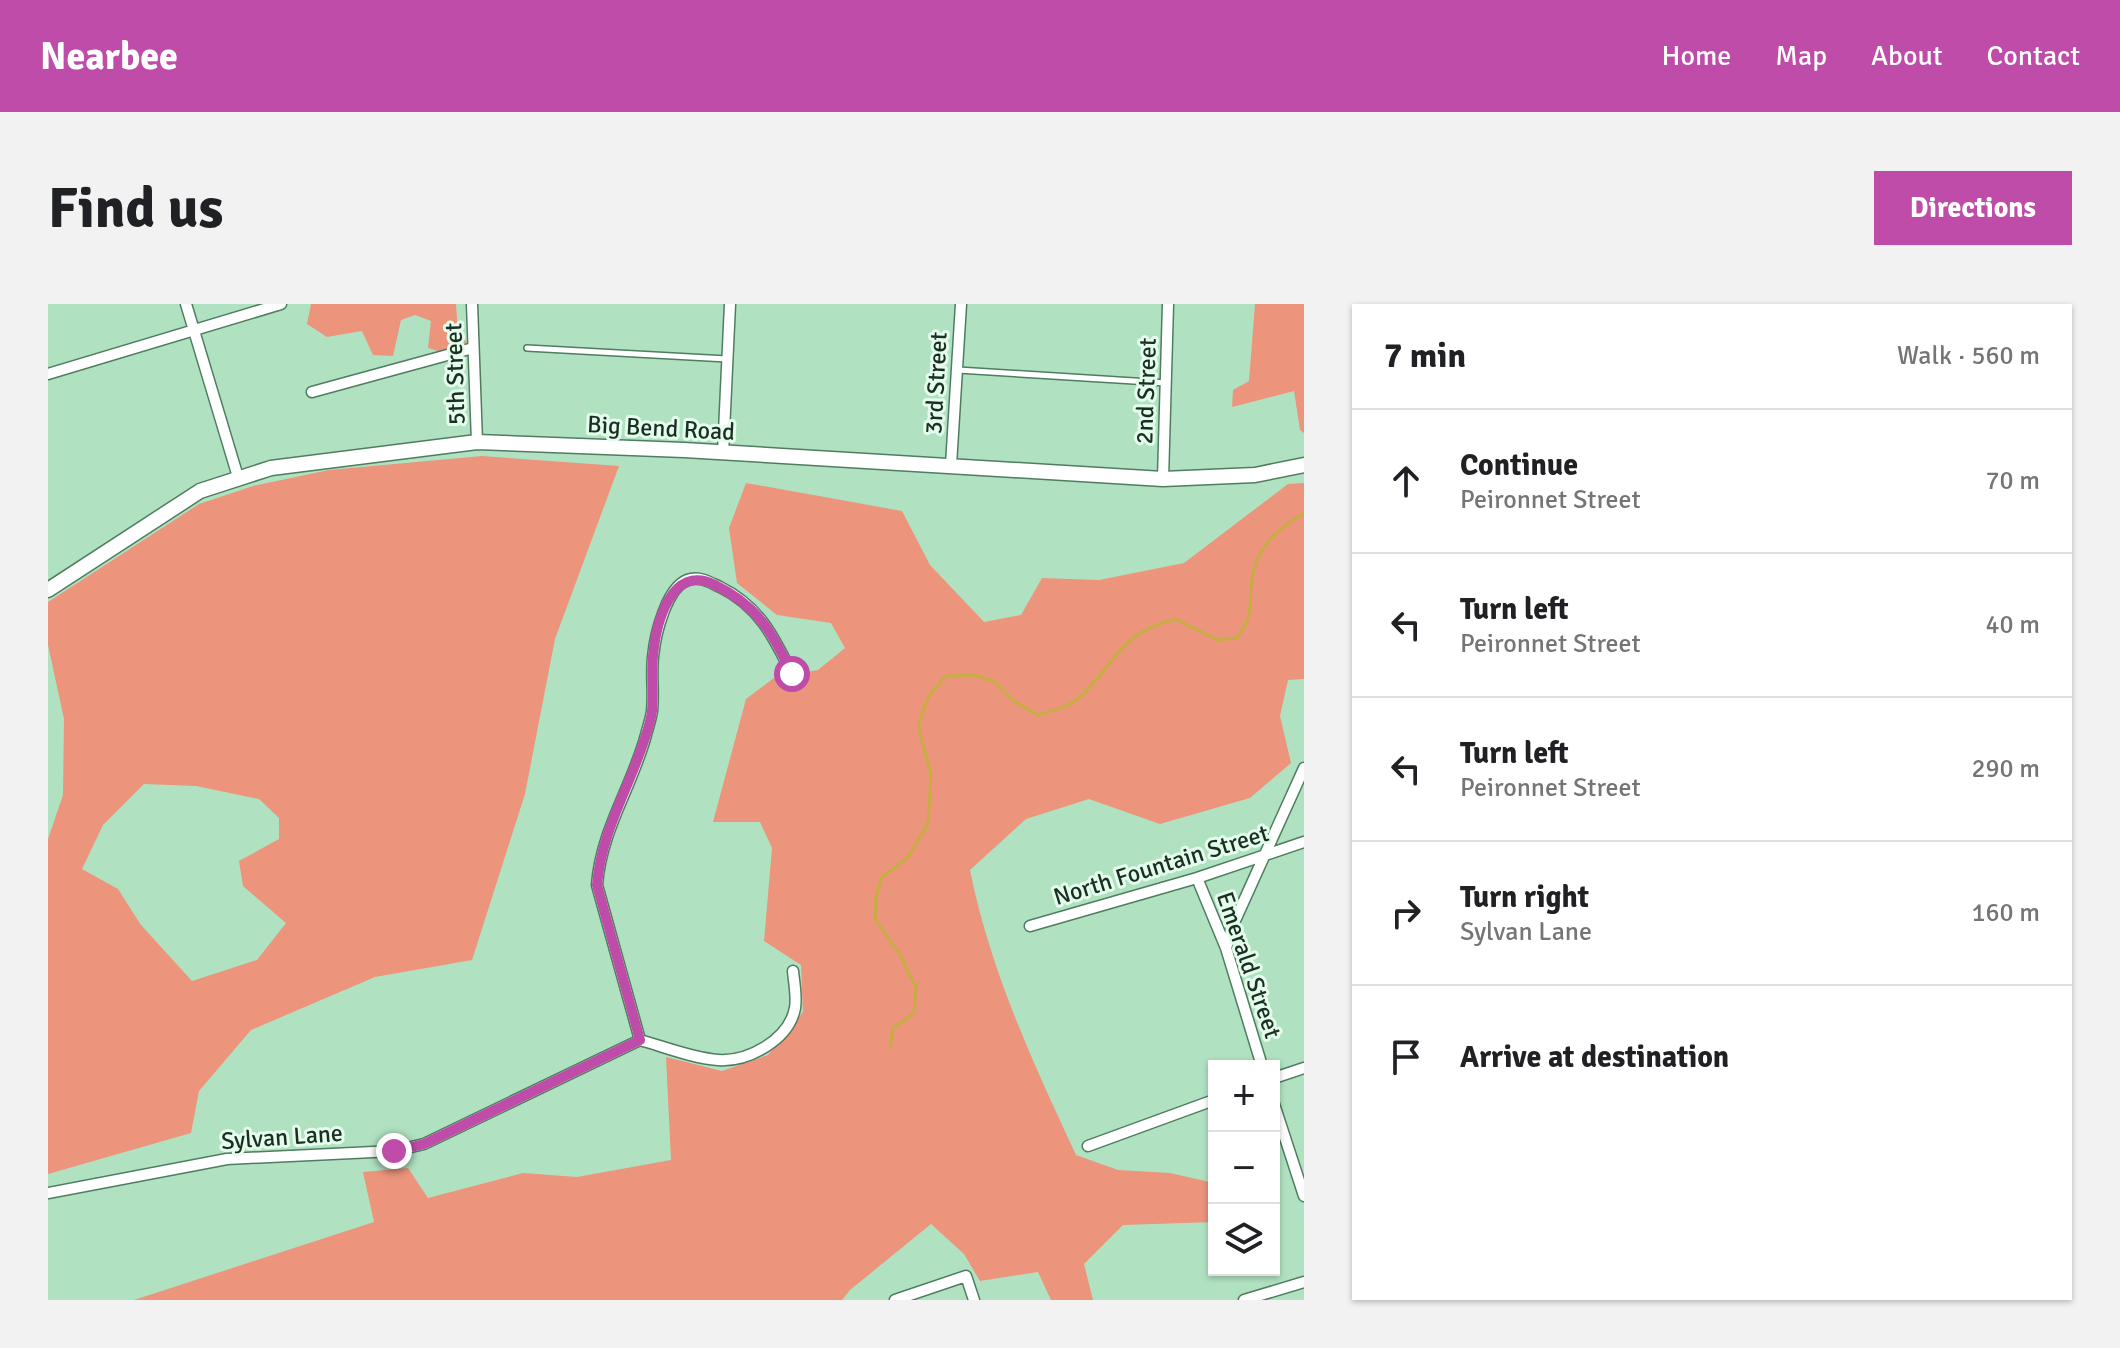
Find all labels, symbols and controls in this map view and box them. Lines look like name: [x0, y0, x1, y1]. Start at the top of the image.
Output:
text: Nearbee: [40, 33, 178, 80]
text: Home: [1662, 39, 1731, 73]
text: Map: [1775, 39, 1827, 73]
text: About: [1871, 39, 1943, 73]
text: Contact: [1987, 39, 2080, 73]
button: Directions: [1874, 171, 2072, 245]
text: Find us: [48, 174, 223, 243]
street label: 5th Street: [438, 322, 472, 426]
street label: 3rd Street: [918, 331, 954, 435]
text: 7 min: [1384, 335, 1466, 377]
street label: 2nd Street: [1129, 337, 1163, 445]
text: Walk · 560 m: [1897, 340, 2040, 372]
street label: Big Bend Road: [586, 409, 736, 447]
text: Continue: [1460, 447, 1578, 484]
icon: ahead: [1384, 459, 1428, 503]
text: 70 m: [1985, 465, 2040, 497]
text: Peironnet Street: [1460, 484, 1641, 516]
text: Turn left: [1460, 591, 1569, 628]
icon: left: [1384, 603, 1428, 647]
text: 40 m: [1985, 609, 2040, 641]
text: Peironnet Street: [1460, 628, 1641, 660]
route start: [774, 656, 810, 692]
text: Turn left: [1460, 735, 1569, 772]
icon: left: [1384, 747, 1428, 791]
text: 290 m: [1971, 753, 2040, 785]
text: Peironnet Street: [1460, 772, 1641, 804]
street label: North Fountain Street: [1050, 818, 1272, 912]
text: Turn right: [1460, 879, 1589, 916]
street label: Emerald Street: [1210, 888, 1288, 1042]
icon: right: [1384, 891, 1428, 935]
text: 160 m: [1971, 897, 2040, 929]
text: Sylvan Lane: [1460, 916, 1592, 948]
icon: arrive: [1384, 1035, 1428, 1079]
text: Arrive at destination: [1460, 1039, 1729, 1076]
map controls: [1208, 1060, 1280, 1276]
button: +: [1208, 1060, 1280, 1132]
street label: Sylvan Lane: [220, 1118, 344, 1156]
button: −: [1208, 1132, 1280, 1204]
route end: [376, 1133, 412, 1169]
button: layers: [1208, 1204, 1280, 1276]

